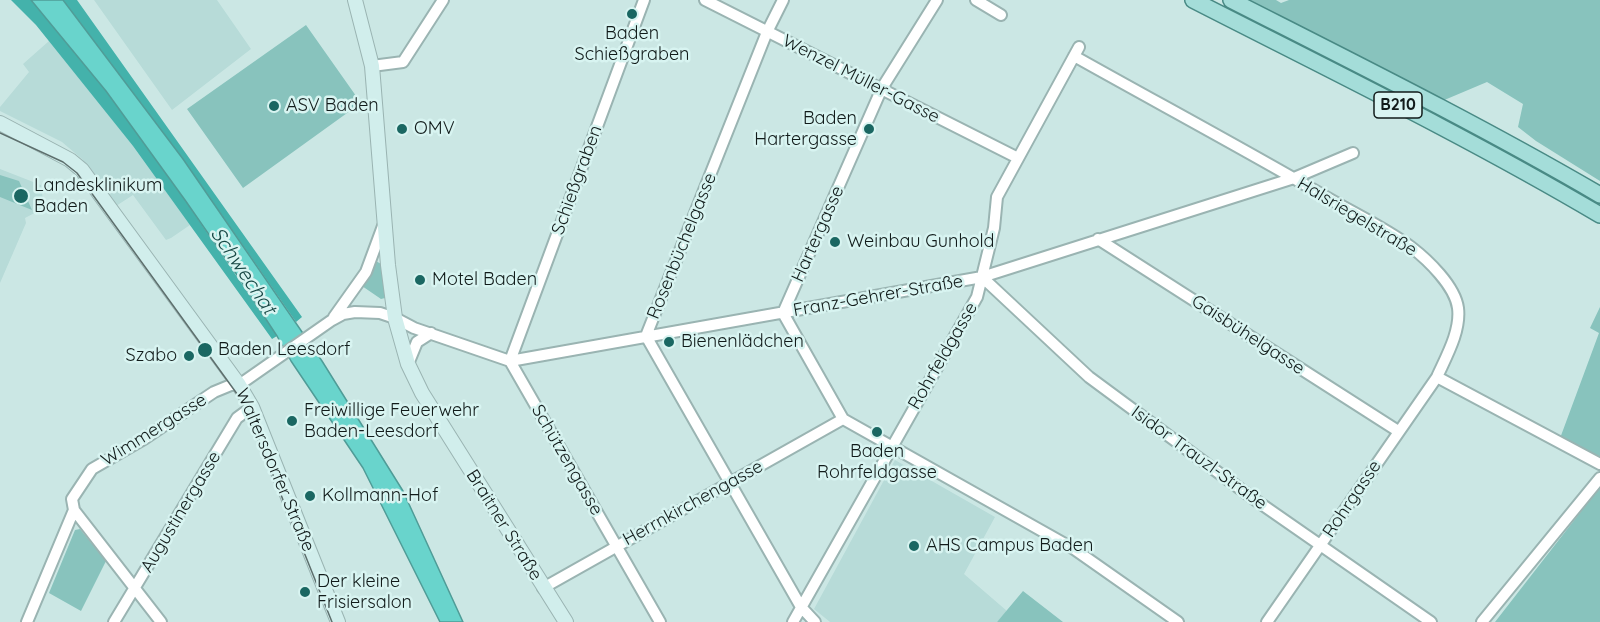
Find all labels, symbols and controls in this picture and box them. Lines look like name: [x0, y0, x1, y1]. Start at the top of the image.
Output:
marker: Baden Schießgraben: [625, 7, 639, 21]
place label: Baden Schießgraben: [575, 23, 689, 66]
street label: Wenzel Müller-Gasse: [779, 30, 943, 128]
road number: B210: [1374, 92, 1422, 118]
place label: ASV Baden: [286, 95, 379, 117]
marker: ASV Baden: [267, 99, 281, 113]
place label: Baden Hartergasse: [754, 108, 857, 150]
place label: OMV: [414, 118, 455, 140]
marker: OMV: [395, 122, 409, 136]
street label: Schießgraben: [547, 122, 607, 238]
marker: Baden Hartergasse: [862, 122, 876, 136]
street label: Rosenbüchelgasse: [643, 170, 721, 322]
street label: Halsriegelstraße: [1293, 173, 1421, 261]
place label: Landesklinikum Baden: [34, 175, 162, 218]
street label: Hartergasse: [787, 183, 849, 285]
marker: Landesklinikum Baden: [12, 187, 30, 205]
water label: Schwechat: [205, 223, 281, 319]
place label: Weinbau Gunhold: [847, 231, 994, 253]
marker: Weinbau Gunhold: [828, 235, 842, 249]
place label: Motel Baden: [432, 269, 537, 291]
street label: Franz-Gehrer-Straße: [791, 270, 965, 322]
marker: Motel Baden: [413, 273, 427, 287]
street label: Gaisbühelgasse: [1187, 290, 1309, 380]
street label: Rohrfeldgasse: [904, 299, 982, 413]
place label: Bienenlädchen: [681, 331, 804, 353]
marker: Bienenlädchen: [662, 335, 676, 349]
place label: Baden Leesdorf: [218, 339, 351, 361]
marker: Baden Leesdorf: [196, 341, 214, 359]
place label: Szabo: [126, 345, 177, 367]
marker: Szabo: [182, 349, 196, 363]
street label: Waltersdorfer Straße: [231, 385, 319, 555]
street label: Wimmergasse: [97, 389, 211, 471]
place label: Freiwillige Feuerwehr Baden-Leesdorf: [304, 400, 479, 442]
street label: Schützengasse: [527, 401, 607, 519]
street label: Isidor Trauzl-Straße: [1127, 401, 1271, 515]
marker: Freiwillige Feuerwehr Baden-Leesdorf: [285, 414, 299, 428]
marker: Baden Rohrfeldgasse: [870, 425, 884, 439]
place label: Baden Rohrfeldgasse: [817, 441, 937, 484]
street label: Augustinergasse: [136, 447, 226, 577]
street label: Herrnkirchengasse: [619, 456, 767, 550]
street label: Rohrgasse: [1318, 456, 1386, 542]
street label: Braitner Straße: [461, 466, 547, 584]
place label: Kollmann-Hof: [322, 485, 438, 507]
marker: Kollmann-Hof: [303, 489, 317, 503]
place label: AHS Campus Baden: [926, 535, 1093, 557]
marker: AHS Campus Baden: [907, 539, 921, 553]
place label: Der kleine Frisiersalon: [317, 571, 412, 614]
marker: Der kleine Frisiersalon: [298, 585, 312, 599]

